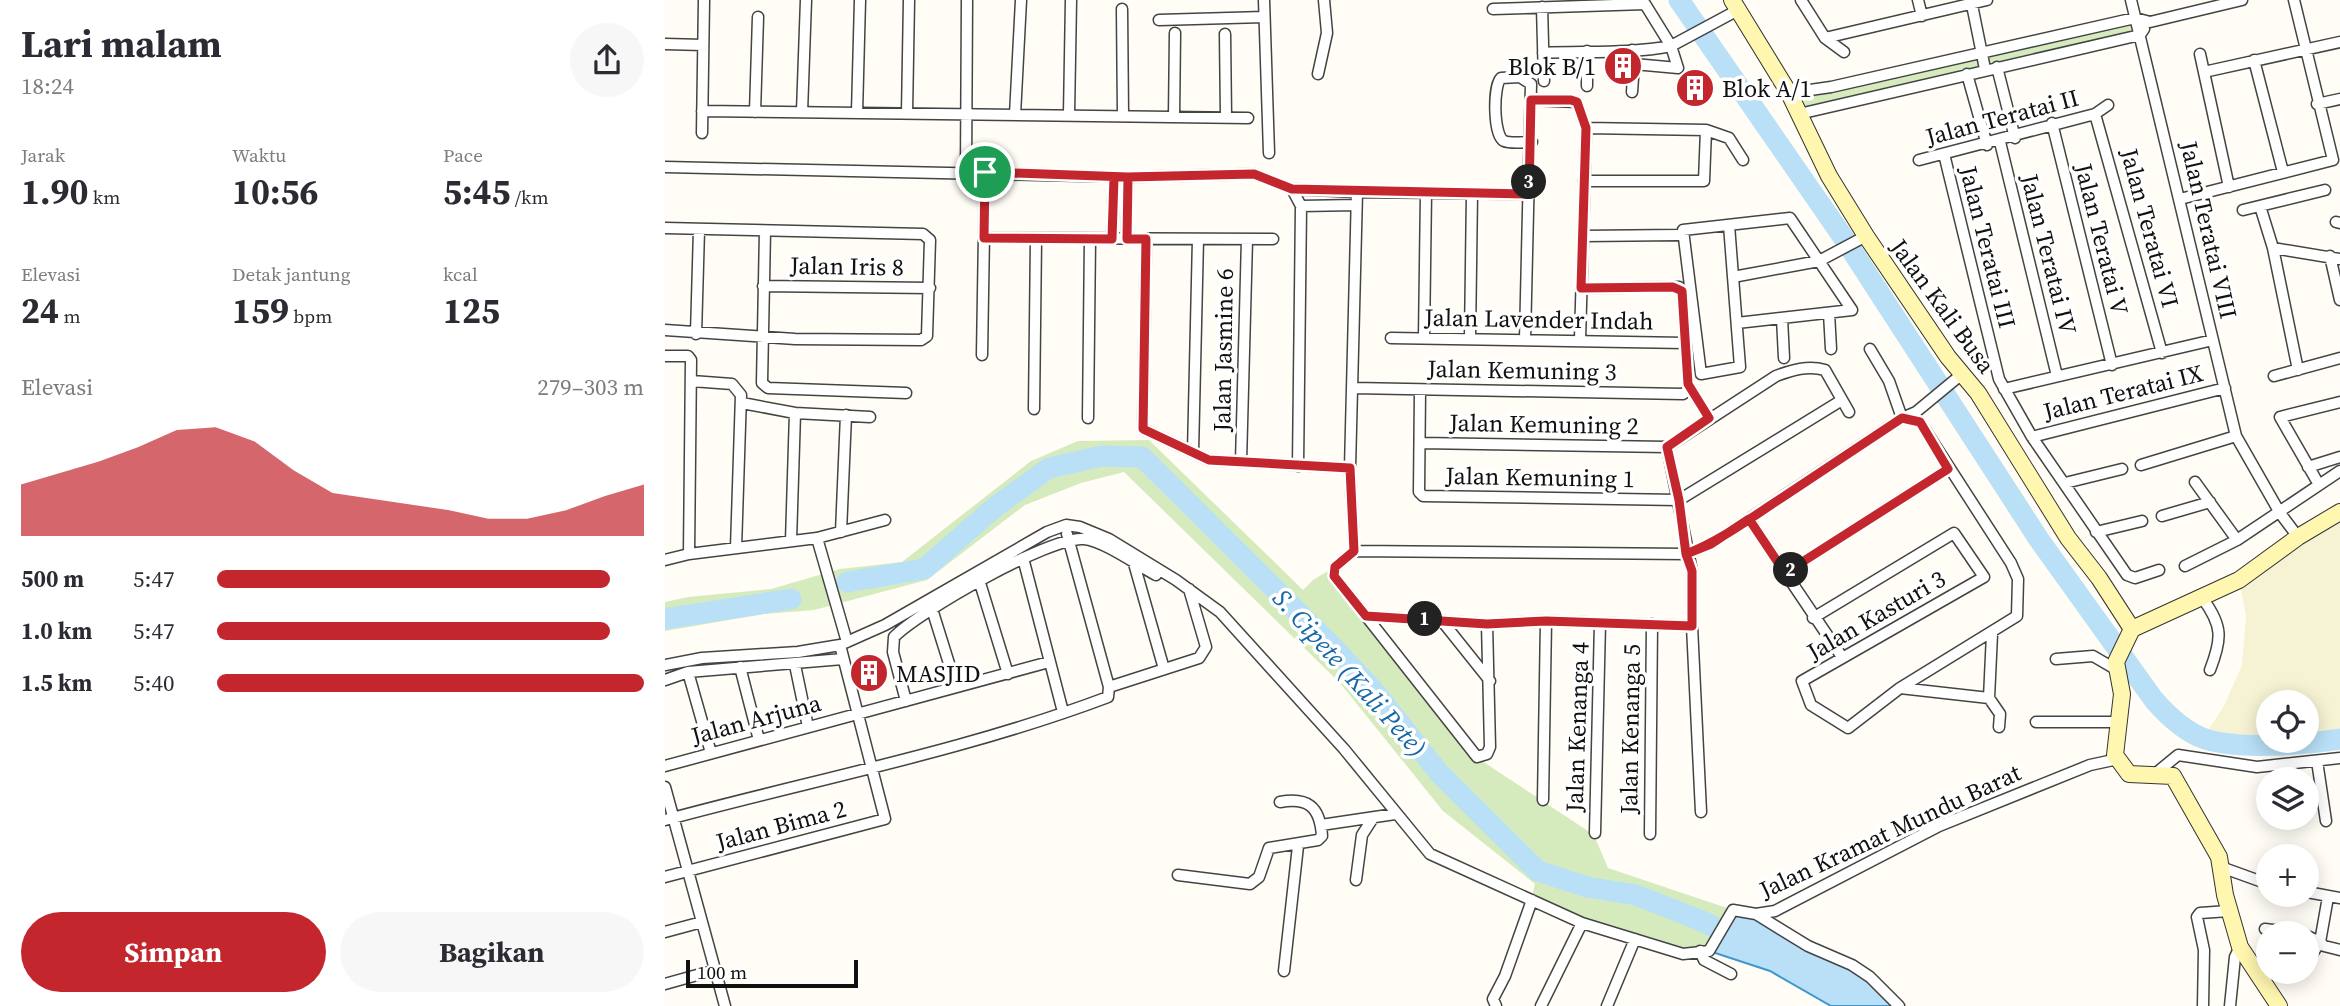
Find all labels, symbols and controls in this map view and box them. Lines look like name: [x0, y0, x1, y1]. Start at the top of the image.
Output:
text: Lari malam: [21, 18, 222, 70]
button: share: [570, 23, 644, 97]
building icon: Blok B/1: [1602, 45, 1644, 87]
place label: Blok B/1: [1508, 50, 1596, 83]
building icon: Blok A/1: [1674, 67, 1716, 109]
text: 18:24: [21, 70, 74, 102]
place label: Blok A/1: [1722, 72, 1812, 105]
street label: Jalan Teratai II: [1921, 81, 2082, 154]
street label: Jalan Teratai VIII: [2172, 137, 2245, 322]
text: Jarak: [21, 142, 65, 168]
text: Waktu: [232, 142, 286, 168]
text: Pace: [443, 142, 483, 168]
pin: [955, 142, 1015, 202]
street label: Jalan Teratai VI: [2113, 144, 2187, 311]
icon: arrive: [966, 153, 1004, 191]
street label: Jalan Teratai V: [2067, 159, 2137, 318]
street label: Jalan Teratai III: [1952, 162, 2024, 331]
pin: 3: [1511, 164, 1547, 200]
text: 1.90: [21, 168, 88, 216]
text: 10:56: [232, 168, 318, 216]
text: 5:45: [443, 168, 510, 216]
text: 3: [1523, 168, 1534, 194]
street label: Jalan Teratai IV: [2013, 169, 2085, 338]
text: km: [88, 184, 120, 210]
text: /km: [510, 184, 549, 210]
street label: Jalan Kali Busa: [1882, 231, 2003, 381]
street label: Jalan Iris 8: [789, 248, 904, 283]
text: Elevasi: [21, 261, 81, 287]
text: Detak jantung: [232, 261, 351, 287]
text: kcal: [443, 261, 478, 287]
street label: Jalan Jasmine 6: [1205, 268, 1241, 433]
text: 24: [21, 287, 59, 335]
text: 159: [232, 287, 289, 335]
text: 125: [443, 287, 500, 335]
street label: Jalan Lavender Indah: [1423, 300, 1654, 337]
text: m: [59, 303, 81, 329]
text: bpm: [289, 303, 332, 329]
street label: Jalan Kemuning 3: [1426, 352, 1617, 388]
street label: Jalan Teratai IX: [2039, 356, 2207, 428]
text: Elevasi: [21, 371, 93, 403]
text: 279–303 m: [537, 371, 644, 403]
street label: Jalan Kemuning 2: [1448, 406, 1639, 442]
street label: Jalan Kemuning 1: [1444, 459, 1635, 495]
pin: 2: [1773, 552, 1809, 588]
text: 2: [1785, 556, 1796, 582]
street label: Jalan Kasturi 3: [1800, 562, 1951, 668]
text: 500 m: [21, 563, 84, 595]
text: 5:47: [133, 563, 174, 595]
water label: S. Cipete (Kali Pete): [1265, 581, 1435, 765]
pin: 1: [1407, 602, 1443, 636]
text: 1: [1419, 605, 1430, 631]
text: 1.0 km: [21, 615, 92, 647]
text: 5:47: [133, 615, 174, 647]
street label: Jalan Kenanga 4: [1558, 641, 1596, 814]
street label: Jalan Kenanga 5: [1612, 644, 1648, 815]
building icon: MASJID: [848, 652, 890, 694]
place label: MASJID: [896, 657, 981, 690]
text: 1.5 km: [21, 667, 92, 699]
text: 5:40: [133, 667, 174, 699]
street label: Jalan Arjuna: [686, 686, 825, 752]
map controls: [2256, 690, 2319, 984]
button: locate: [2256, 690, 2319, 753]
street label: Jalan Kramat Mundu Barat: [1753, 756, 2026, 907]
button: layers: [2256, 767, 2319, 830]
street label: Jalan Bima 2: [711, 792, 850, 858]
button: +: [2256, 844, 2319, 907]
button: Simpan: [21, 912, 326, 992]
button: Bagikan: [340, 912, 644, 992]
button: −: [2256, 921, 2319, 984]
scale bar: [686, 957, 857, 989]
text: 100 m: [697, 959, 747, 985]

